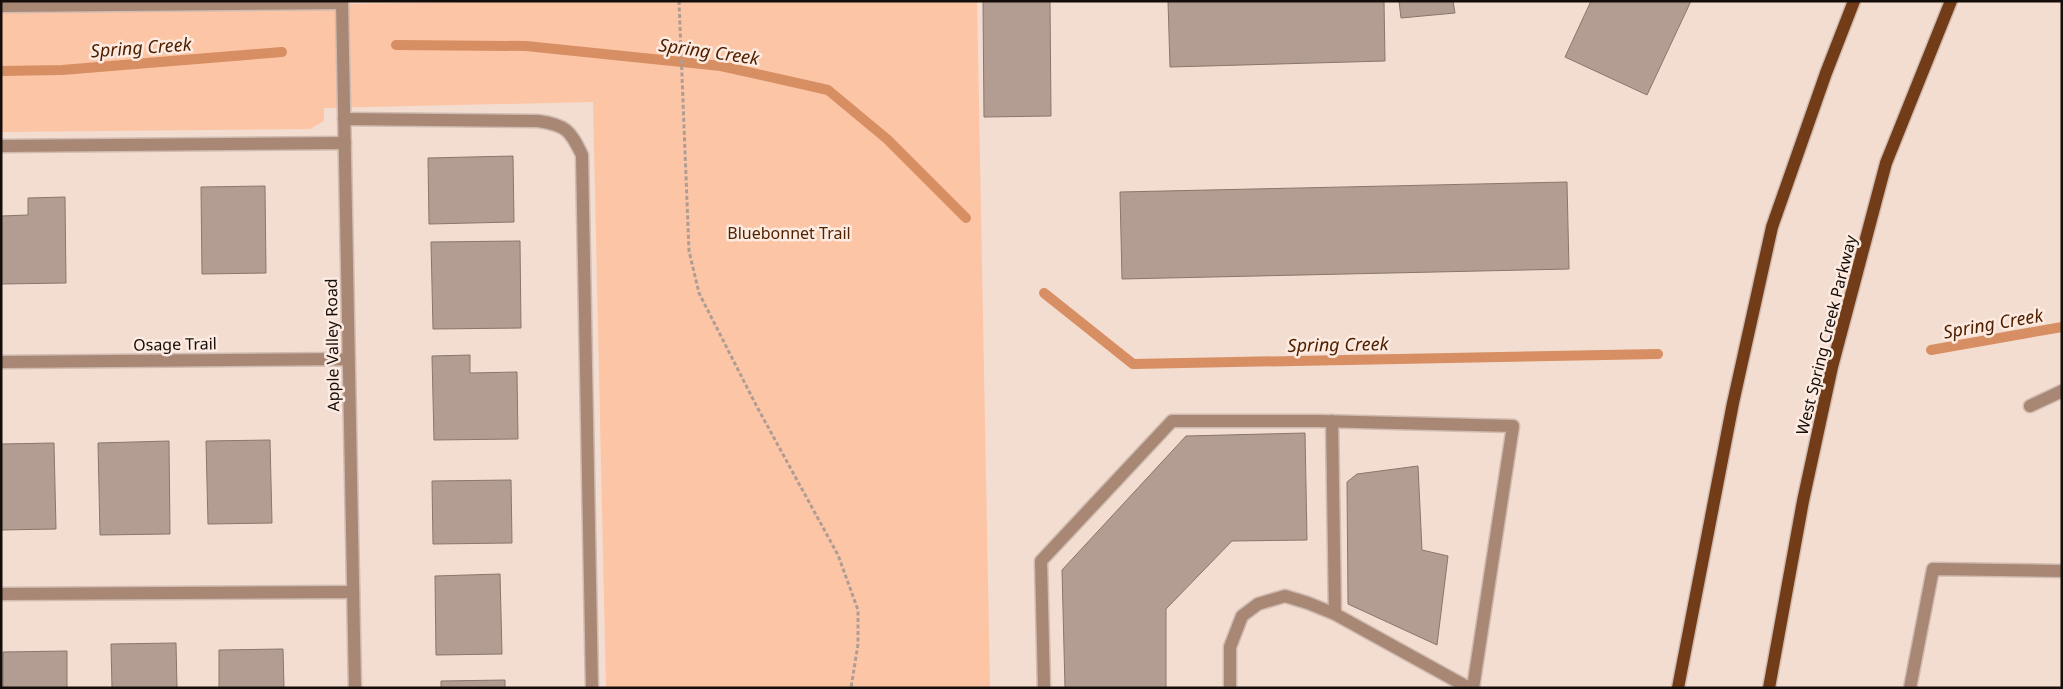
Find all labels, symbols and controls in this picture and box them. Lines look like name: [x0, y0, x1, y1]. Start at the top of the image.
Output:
water label: Spring Creek: [90, 31, 193, 62]
water label: Spring Creek: [657, 32, 762, 70]
park label: Bluebonnet Trail: [727, 222, 851, 244]
street label: West Spring Creek Parkway: [1791, 232, 1862, 437]
street label: Apple Valley Road: [320, 278, 344, 412]
water label: Spring Creek: [1941, 302, 2046, 344]
water label: Spring Creek: [1287, 331, 1390, 357]
street label: Osage Trail: [133, 332, 217, 356]

